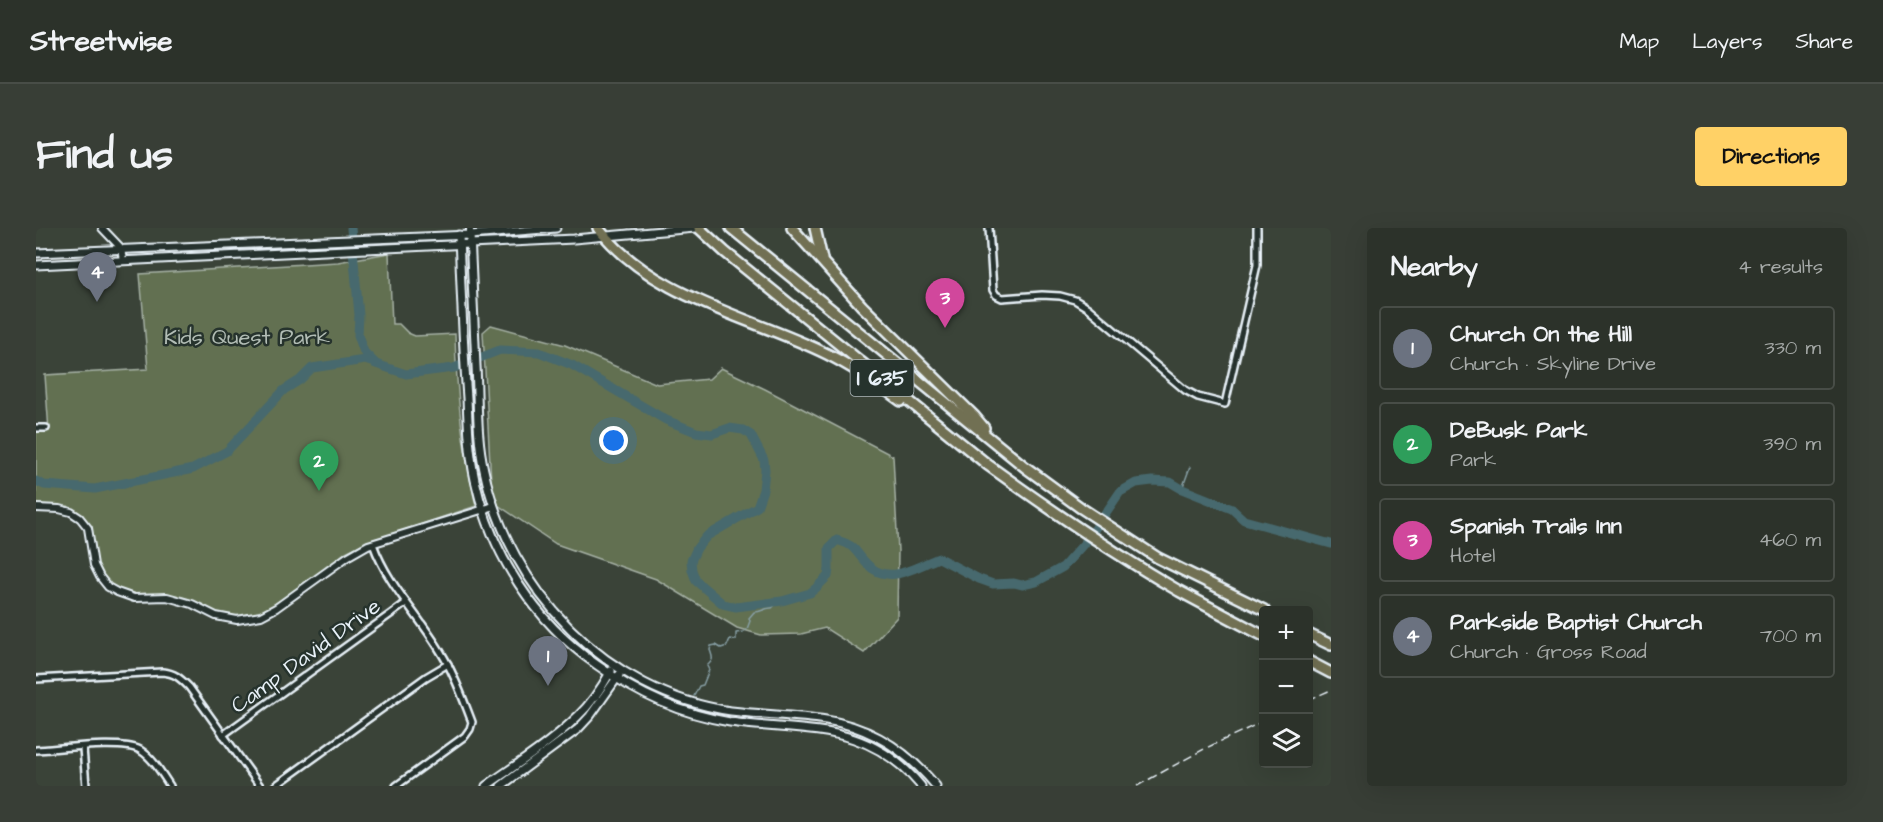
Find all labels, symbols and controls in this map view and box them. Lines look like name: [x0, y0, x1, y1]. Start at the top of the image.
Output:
text: Streetwise: [30, 22, 172, 61]
text: Map: [1619, 27, 1659, 56]
text: Layers: [1692, 27, 1762, 56]
text: Share: [1795, 27, 1853, 56]
text: Find us: [36, 127, 173, 185]
button: Directions: [1695, 127, 1847, 186]
text: Nearby: [1391, 249, 1478, 285]
pin: 4: [78, 253, 116, 302]
text: 4 results: [1738, 253, 1823, 281]
pin: 3: [926, 279, 964, 328]
text: Church On the Hill: [1450, 319, 1632, 350]
park label: Kids Quest Park: [164, 322, 331, 353]
text: 1: [1411, 334, 1414, 362]
text: 330 m: [1764, 334, 1821, 362]
text: Church · Skyline Drive: [1450, 350, 1656, 378]
road number: I 635: [850, 360, 914, 396]
text: DeBusk Park: [1450, 415, 1587, 446]
your location: [599, 426, 628, 455]
text: 2: [1407, 430, 1418, 458]
text: 390 m: [1763, 430, 1821, 458]
pin: 2: [300, 442, 338, 491]
text: Park: [1450, 446, 1496, 474]
text: Spanish Trails Inn: [1450, 511, 1622, 542]
text: 3: [1407, 526, 1418, 554]
text: 460 m: [1759, 526, 1821, 554]
text: Hotel: [1450, 542, 1495, 570]
street label: Camp David Drive: [225, 591, 387, 721]
map controls: [1259, 606, 1313, 768]
button: +: [1259, 606, 1313, 660]
text: Parkside Baptist Church: [1450, 607, 1702, 638]
text: 4: [1406, 622, 1419, 650]
text: 700 m: [1760, 622, 1821, 650]
pin: 1: [528, 636, 568, 686]
text: Church · Gross Road: [1450, 638, 1647, 666]
button: −: [1259, 660, 1313, 714]
button: layers: [1259, 714, 1313, 768]

